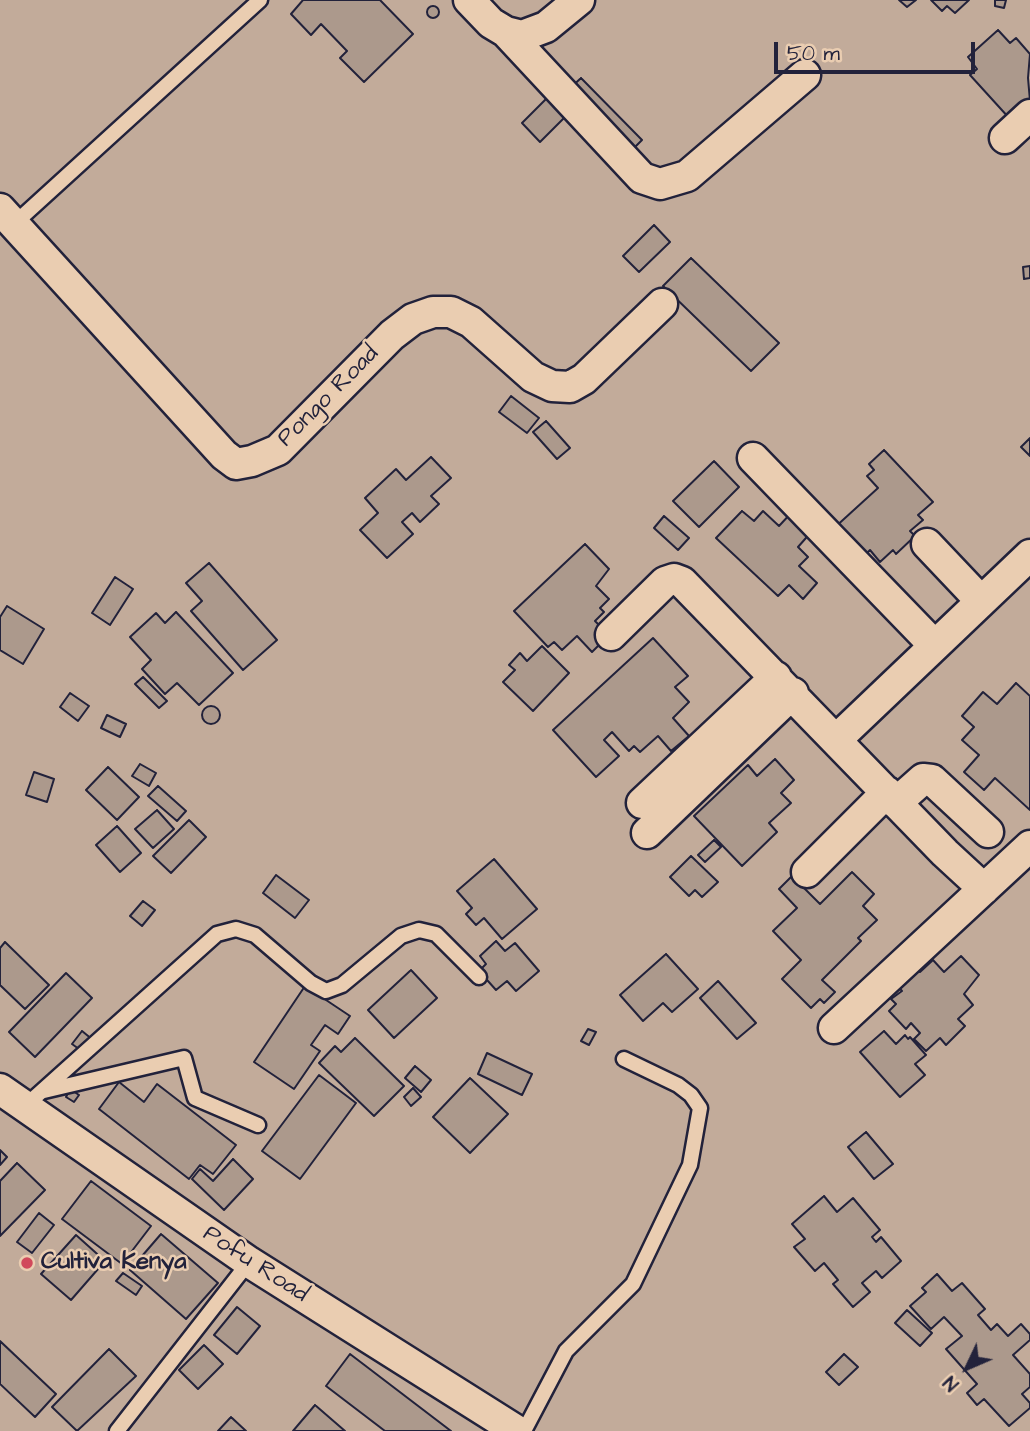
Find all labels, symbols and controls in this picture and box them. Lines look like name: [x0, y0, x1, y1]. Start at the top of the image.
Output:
scale bar: [778, 28, 979, 72]
text: 50 m: [787, 39, 840, 68]
street label: Pongo Road: [272, 340, 386, 454]
street label: Pofu Road: [197, 1220, 313, 1310]
place label: Cultiva Kenya: [41, 1249, 186, 1277]
marker: Cultiva Kenya: [19, 1255, 35, 1271]
north arrow: [932, 1333, 1002, 1403]
text: N: [938, 1369, 965, 1397]

